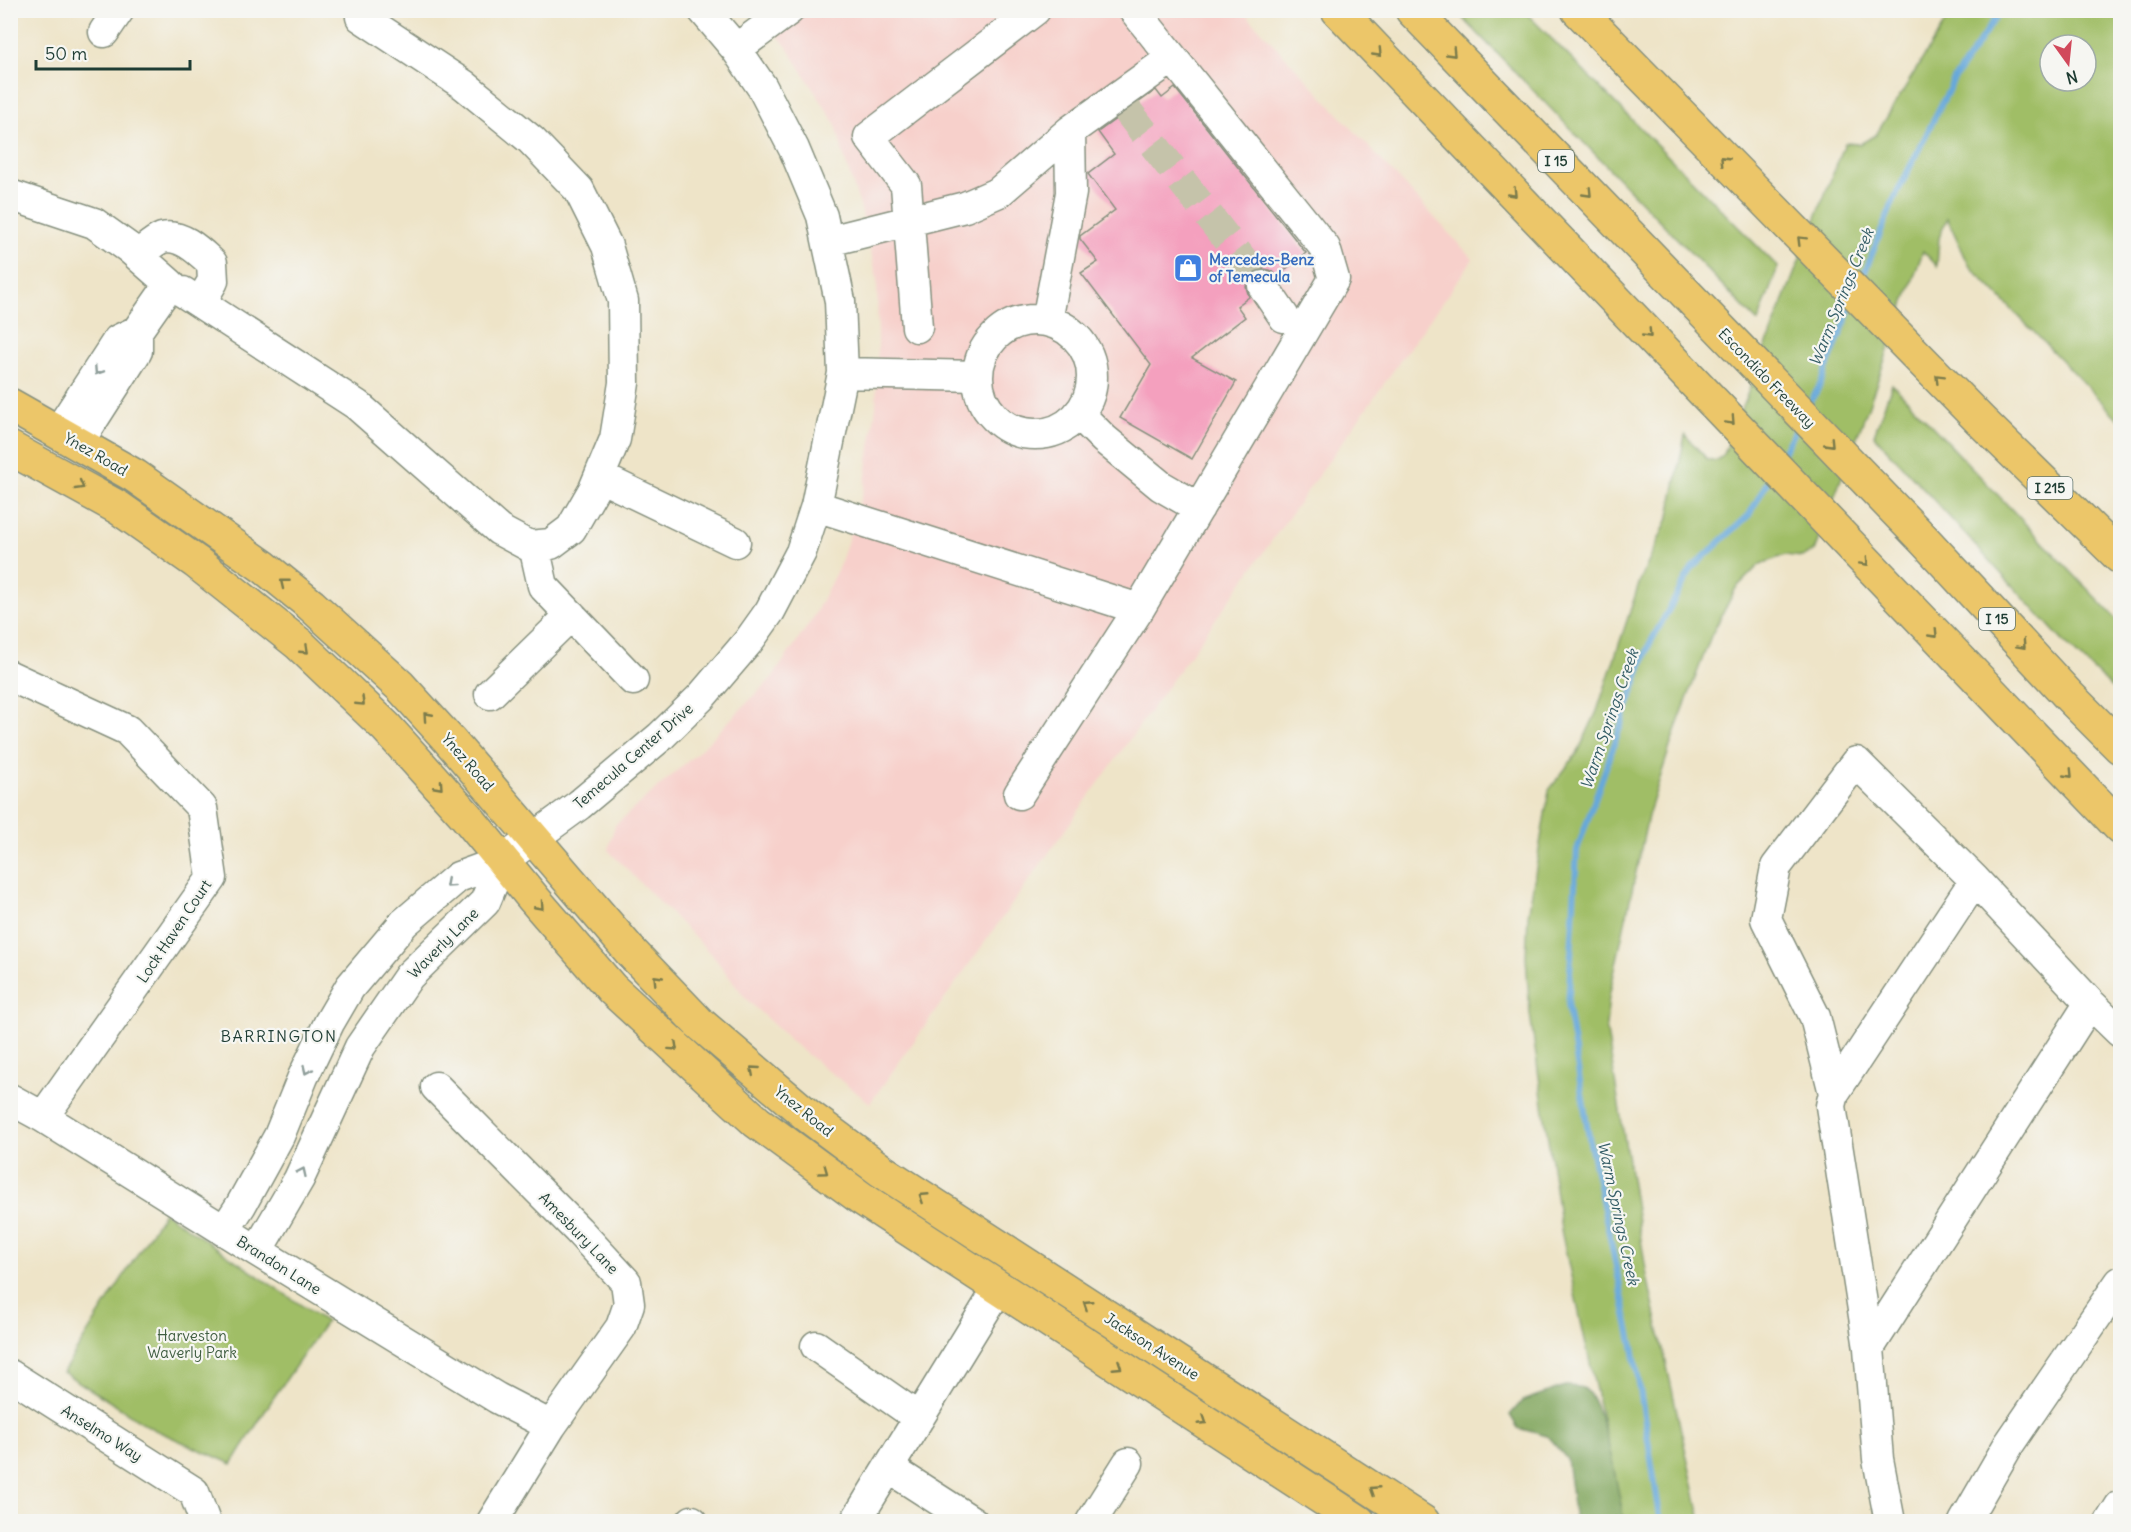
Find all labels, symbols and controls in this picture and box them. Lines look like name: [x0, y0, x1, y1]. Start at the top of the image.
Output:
scale bar: [36, 33, 190, 71]
north arrow: [2038, 33, 2098, 93]
text: 50 m: [45, 42, 87, 65]
one-way arrow: [1445, 45, 1456, 56]
one-way arrow: [1371, 46, 1382, 56]
text: N: [2064, 66, 2080, 89]
road number: I 15: [1538, 150, 1574, 172]
one-way arrow: [1720, 157, 1731, 167]
one-way arrow: [1580, 186, 1591, 197]
one-way arrow: [1506, 187, 1517, 197]
water label: Warm Springs Creek: [1804, 223, 1878, 369]
one-way arrow: [1798, 236, 1809, 247]
place label: Mercedes-Benz of Temecula: [1209, 250, 1314, 286]
shop icon: Mercedes-Benz of Temecula: [1172, 252, 1204, 284]
street label: Escondido Freeway: [1714, 324, 1820, 432]
one-way arrow: [1641, 327, 1652, 338]
one-way arrow: [94, 364, 105, 375]
one-way arrow: [1935, 374, 1945, 385]
one-way arrow: [1724, 414, 1735, 425]
street label: Ynez Road: [61, 428, 131, 480]
one-way arrow: [1822, 436, 1833, 447]
road number: I 215: [2028, 477, 2072, 499]
one-way arrow: [74, 479, 84, 490]
one-way arrow: [1858, 555, 1869, 566]
one-way arrow: [280, 580, 291, 591]
road number: I 15: [1979, 608, 2015, 630]
one-way arrow: [1926, 626, 1937, 637]
one-way arrow: [2015, 638, 2026, 649]
one-way arrow: [299, 643, 309, 654]
water label: Warm Springs Creek: [1576, 645, 1643, 792]
one-way arrow: [353, 695, 364, 706]
street label: Temecula Center Drive: [569, 699, 697, 813]
one-way arrow: [423, 712, 434, 722]
street label: Ynez Road: [438, 729, 498, 795]
one-way arrow: [2062, 767, 2073, 777]
one-way arrow: [432, 779, 443, 790]
street label: Lock Haven Court: [132, 876, 216, 986]
one-way arrow: [445, 877, 456, 888]
one-way arrow: [533, 899, 544, 910]
street label: Waverly Lane: [404, 904, 482, 982]
one-way arrow: [654, 976, 665, 987]
district label: BARRINGTON: [220, 1026, 338, 1046]
one-way arrow: [667, 1040, 678, 1051]
one-way arrow: [302, 1064, 314, 1075]
one-way arrow: [750, 1066, 761, 1077]
street label: Ynez Road: [771, 1082, 837, 1141]
water label: Warm Springs Creek: [1594, 1139, 1644, 1289]
one-way arrow: [818, 1164, 829, 1175]
one-way arrow: [295, 1167, 307, 1178]
street label: Amesbury Lane: [535, 1188, 623, 1278]
one-way arrow: [919, 1193, 929, 1205]
street label: Brandon Lane: [233, 1232, 325, 1298]
one-way arrow: [1083, 1299, 1093, 1311]
street label: Jackson Avenue: [1101, 1308, 1203, 1384]
park label: Harveston Waverly Park: [147, 1326, 237, 1362]
one-way arrow: [1112, 1359, 1123, 1370]
street label: Anselmo Way: [58, 1401, 146, 1465]
one-way arrow: [1196, 1413, 1207, 1424]
one-way arrow: [1369, 1486, 1380, 1497]

